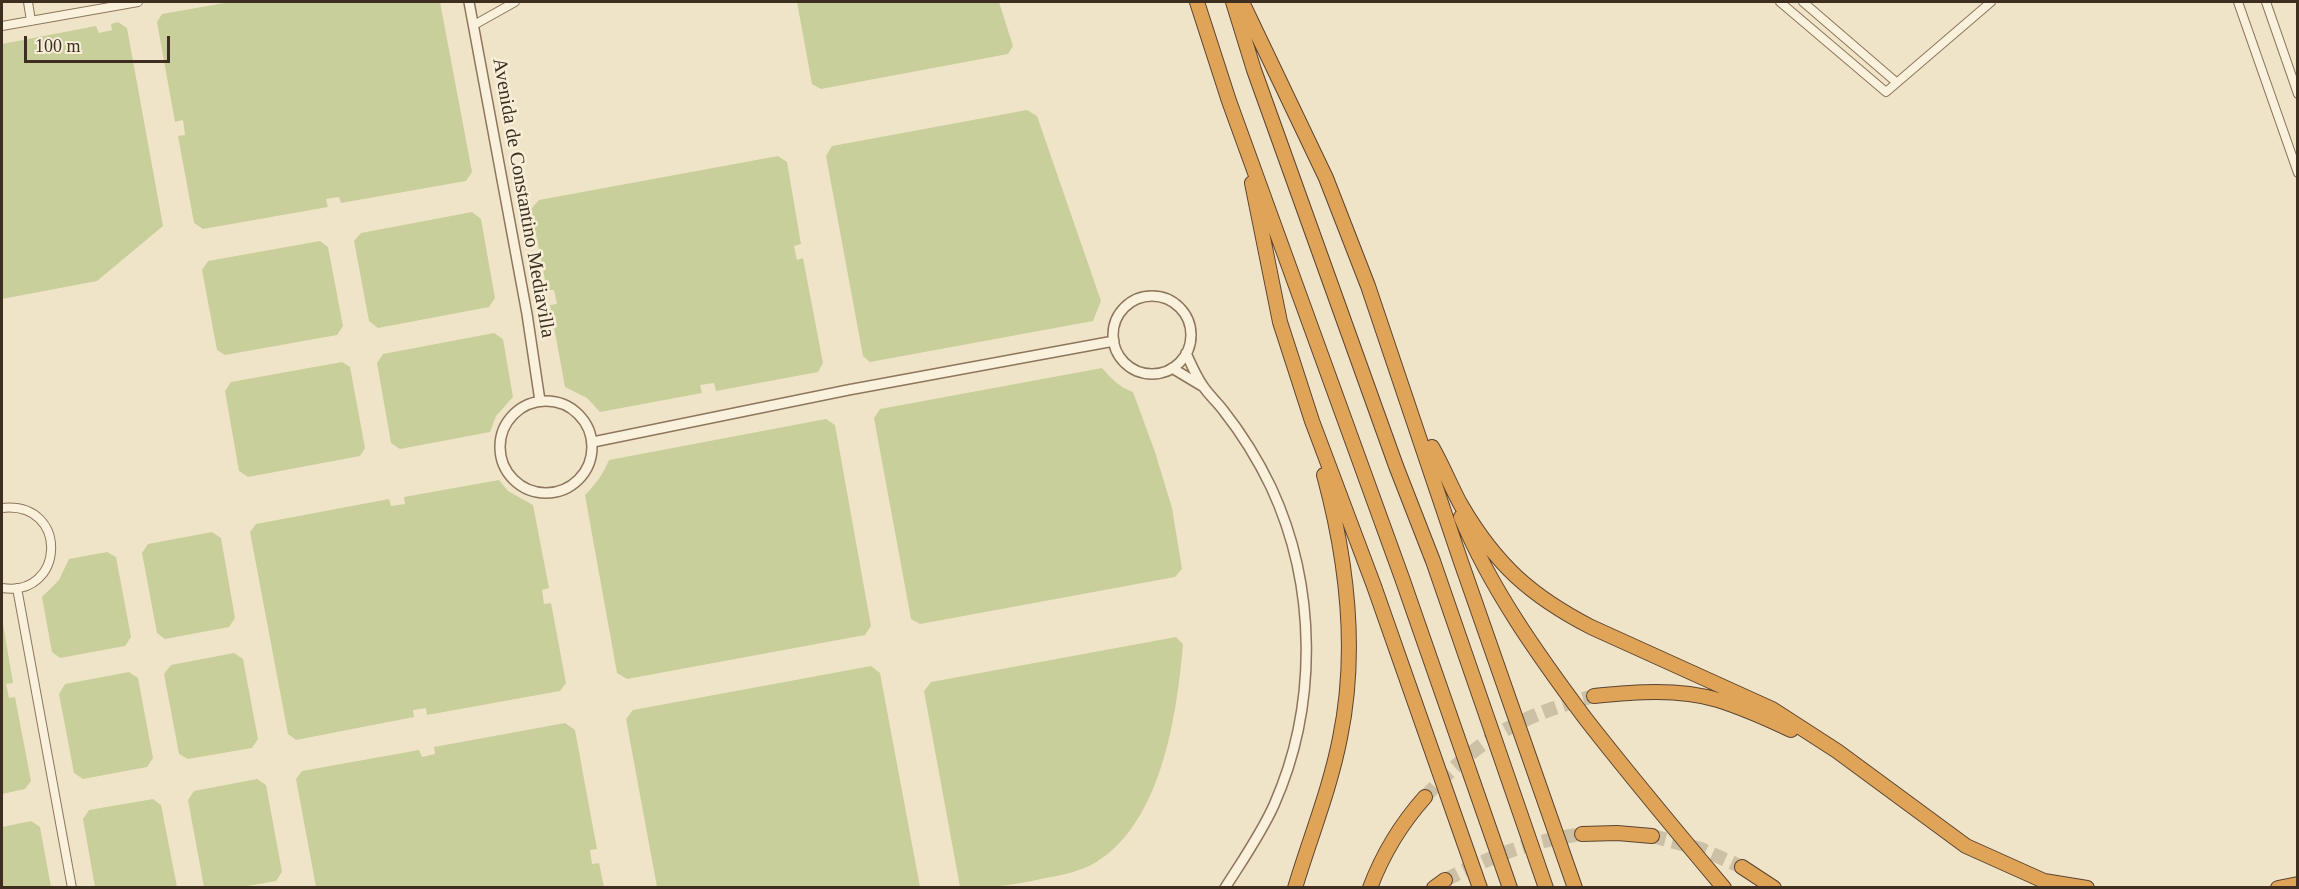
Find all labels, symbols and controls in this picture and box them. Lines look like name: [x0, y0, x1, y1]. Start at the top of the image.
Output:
scale bar: [27, 24, 172, 62]
text: 100 m: [35, 36, 81, 56]
street label: Avenida de Constantino Mediavilla: [487, 56, 559, 340]

